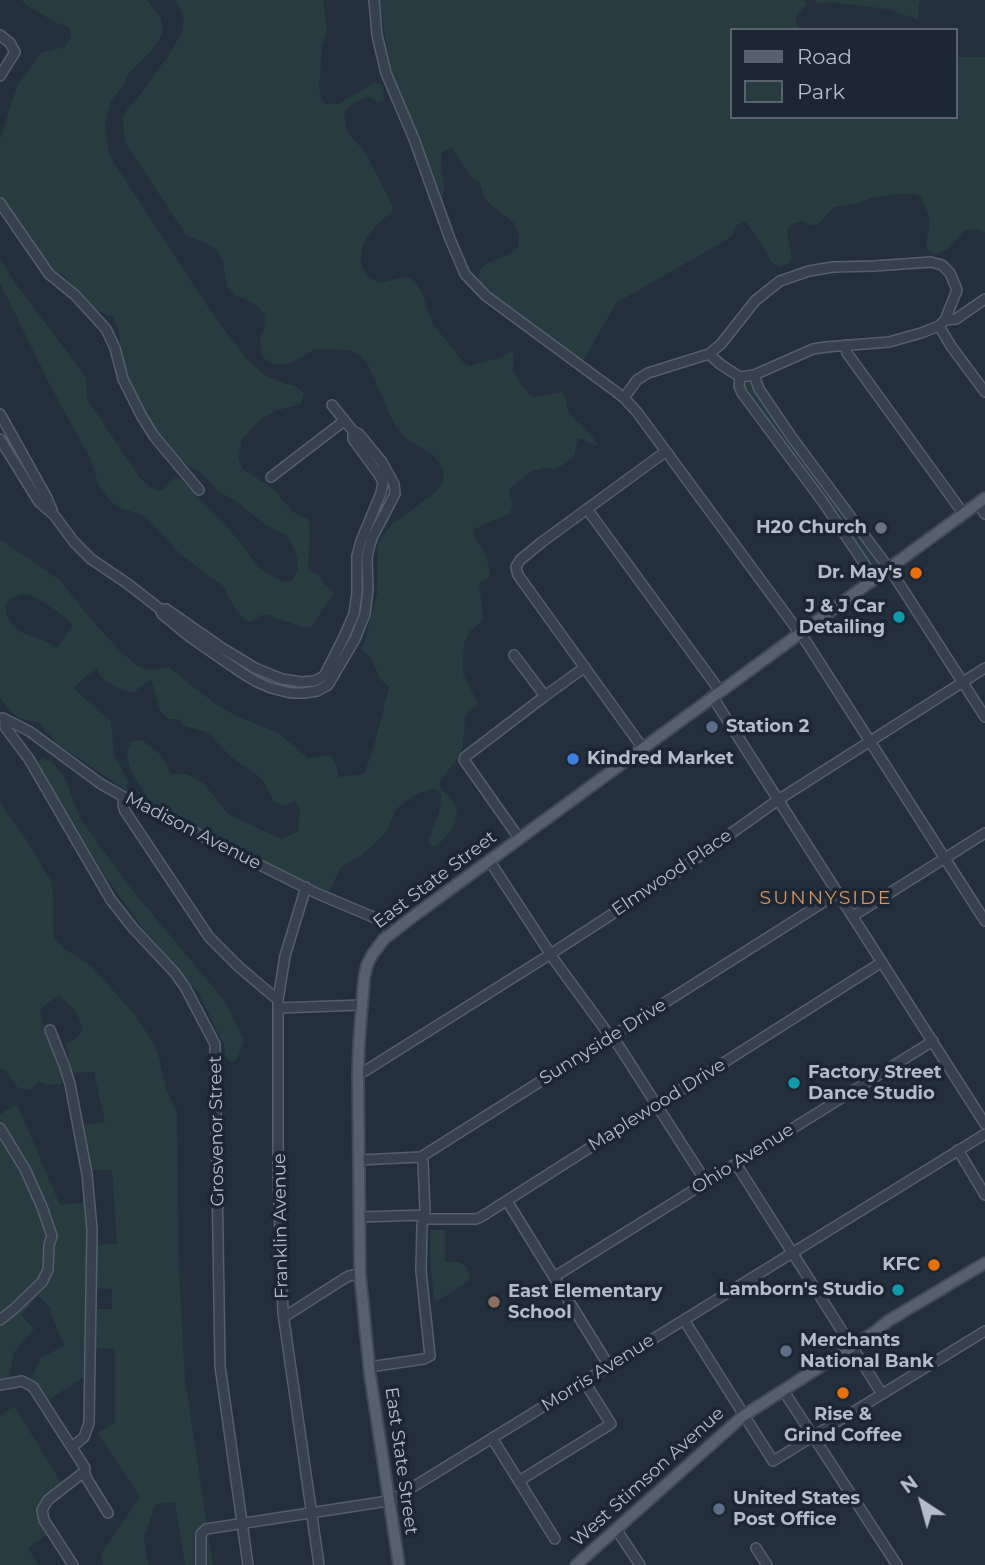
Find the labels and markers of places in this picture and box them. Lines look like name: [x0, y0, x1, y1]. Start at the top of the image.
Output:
place label: H20 Church: [756, 517, 867, 539]
marker: H20 Church: [873, 520, 889, 536]
place label: Dr. May's: [817, 562, 902, 584]
marker: Dr. May's: [908, 565, 924, 581]
place label: J & J Car Detailing: [799, 596, 885, 638]
marker: J & J Car Detailing: [891, 609, 907, 625]
place label: Station 2: [726, 716, 809, 738]
marker: Station 2: [704, 719, 720, 735]
place label: Kindred Market: [587, 748, 734, 770]
marker: Kindred Market: [565, 751, 581, 767]
place label: Factory Street Dance Studio: [808, 1062, 942, 1104]
marker: Factory Street Dance Studio: [786, 1075, 802, 1091]
place label: KFC: [882, 1254, 920, 1276]
marker: KFC: [926, 1257, 942, 1273]
place label: Lamborn's Studio: [719, 1279, 884, 1301]
place label: East Elementary School: [508, 1281, 662, 1324]
marker: Lamborn's Studio: [890, 1282, 906, 1298]
marker: East Elementary School: [486, 1294, 502, 1310]
place label: Merchants National Bank: [800, 1330, 934, 1372]
marker: Merchants National Bank: [778, 1343, 794, 1359]
marker: Rise & Grind Coffee: [835, 1385, 851, 1401]
place label: Rise & Grind Coffee: [784, 1404, 902, 1446]
place label: United States Post Office: [733, 1488, 860, 1530]
marker: United States Post Office: [711, 1501, 727, 1517]

